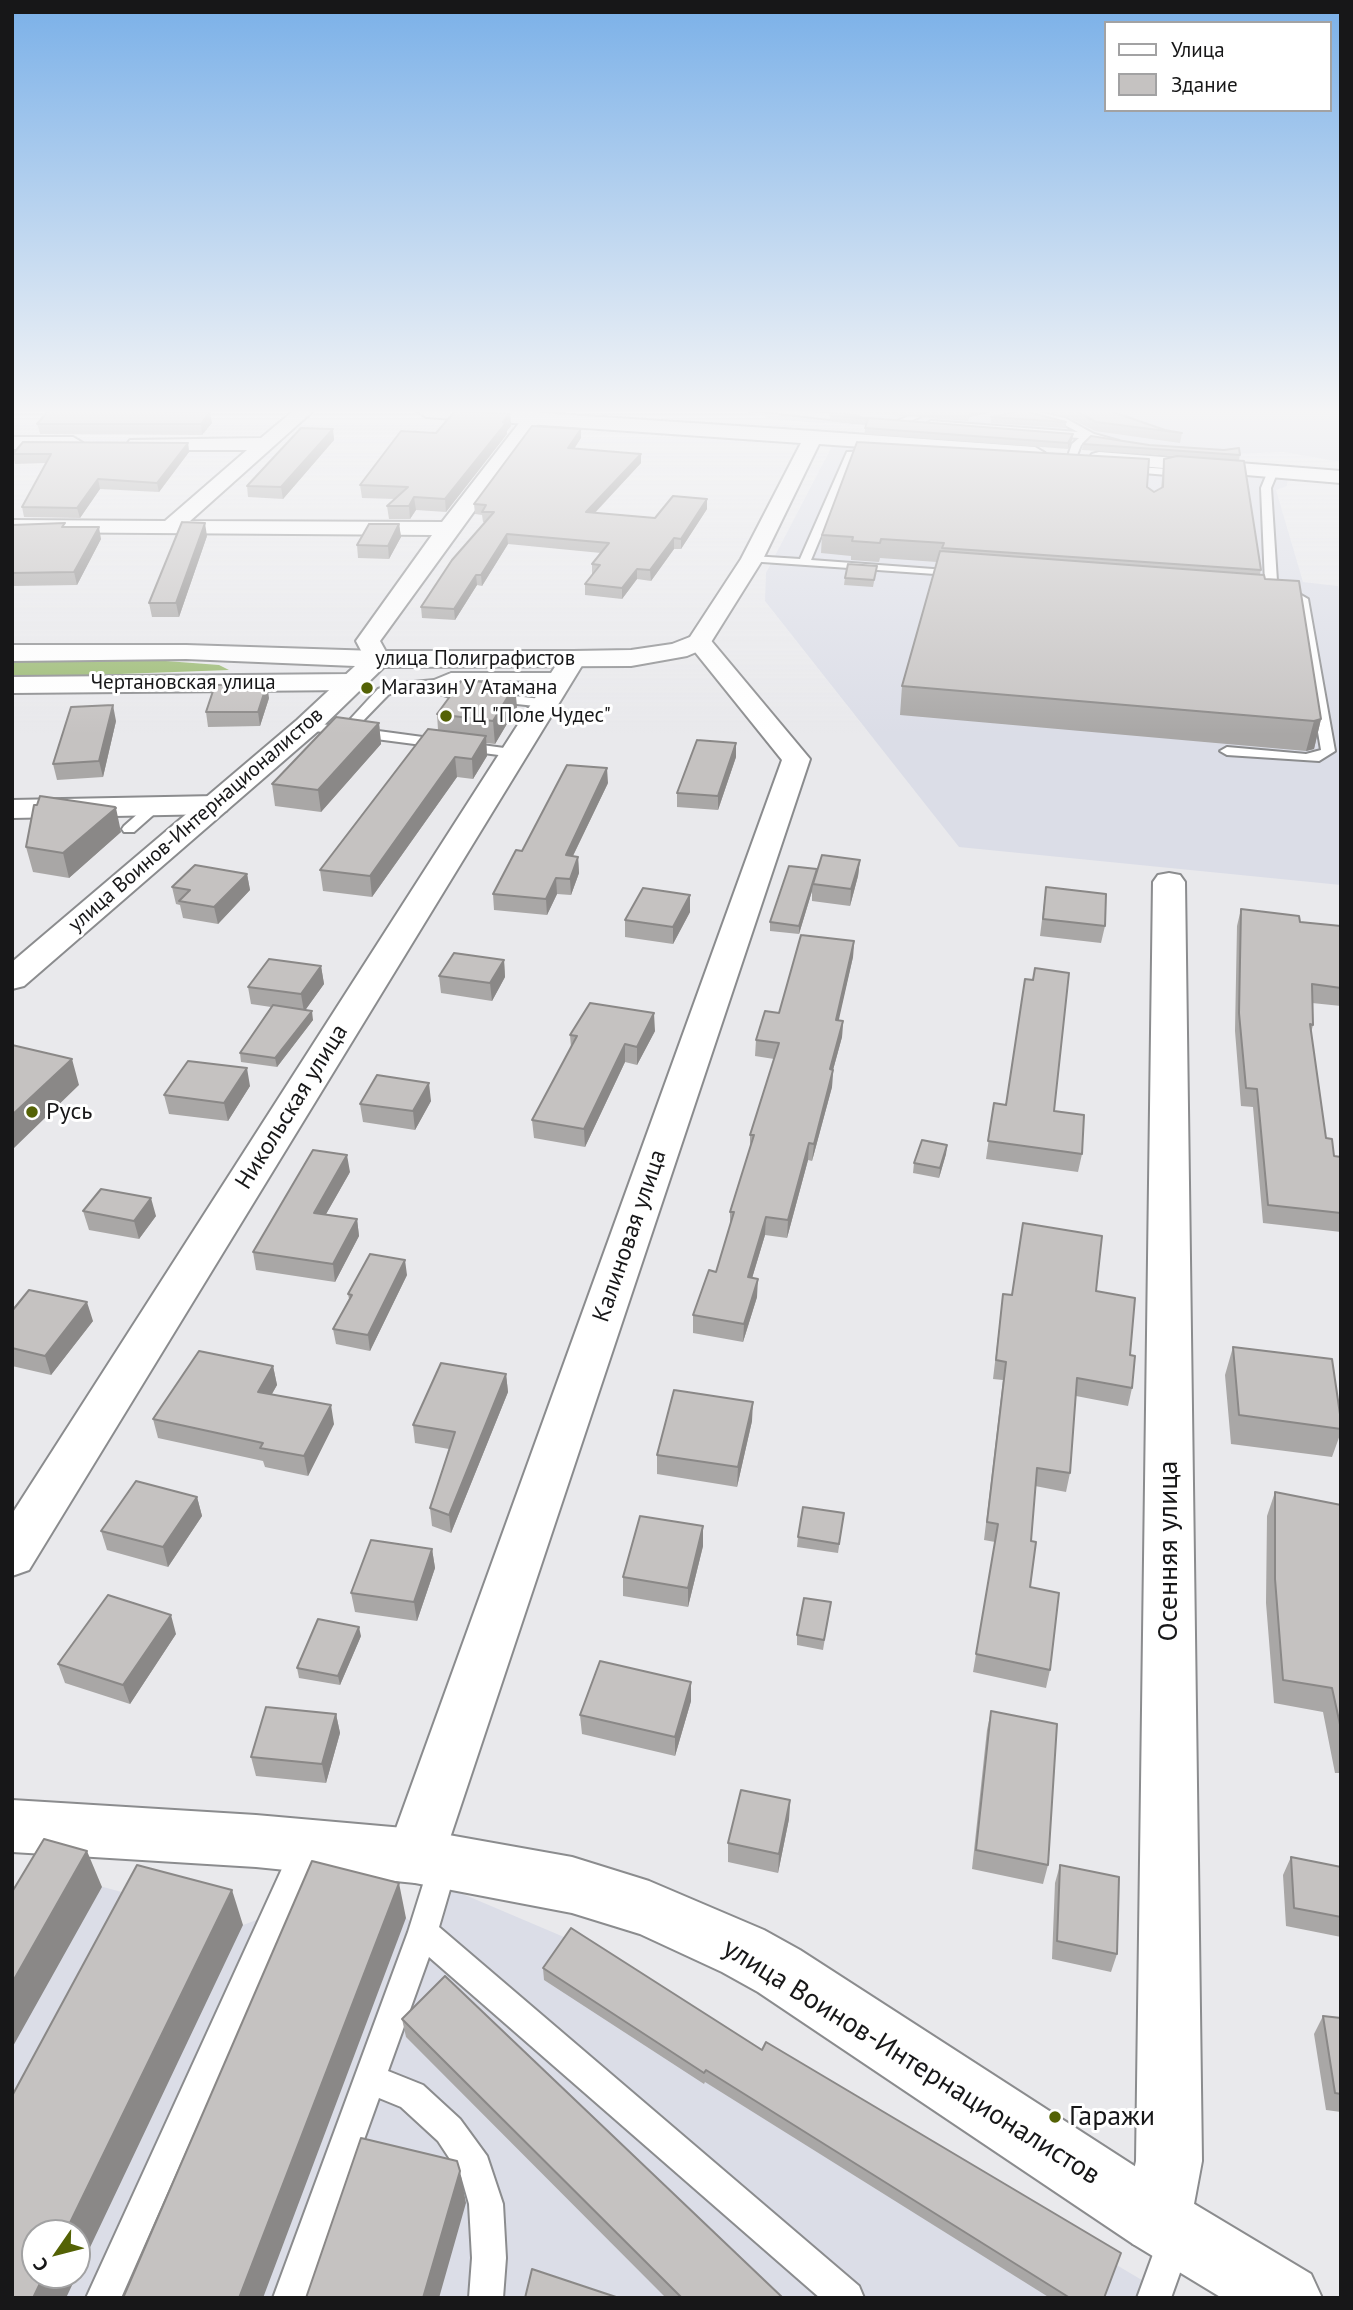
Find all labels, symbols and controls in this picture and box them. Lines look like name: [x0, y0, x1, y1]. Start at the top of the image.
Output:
legend: [1104, 21, 1332, 112]
text: Улица: [1171, 36, 1225, 63]
text: Здание: [1171, 71, 1238, 98]
street label: улица Полиграфистов: [375, 646, 575, 672]
street label: Чертановская улица: [90, 670, 276, 696]
place label: Магазин У Атамана: [381, 675, 557, 701]
marker: Магазин У Атамана: [359, 680, 375, 696]
street label: улица Воинов-Интернационалистов: [64, 703, 328, 937]
place label: ТЦ "Поле Чудес": [460, 703, 611, 729]
marker: ТЦ "Поле Чудес": [438, 708, 454, 724]
street label: Никольская улица: [230, 1019, 354, 1195]
place label: Русь: [46, 1098, 92, 1126]
marker: Русь: [24, 1104, 40, 1120]
street label: Калиновая улица: [587, 1146, 673, 1326]
street label: Осенняя улица: [1152, 1461, 1186, 1641]
street label: улица Воинов-Интернационалистов: [716, 1932, 1106, 2192]
place label: Гаражи: [1069, 2100, 1155, 2134]
marker: Гаражи: [1047, 2109, 1063, 2125]
north arrow: [21, 2219, 91, 2289]
text: С: [28, 2254, 53, 2276]

